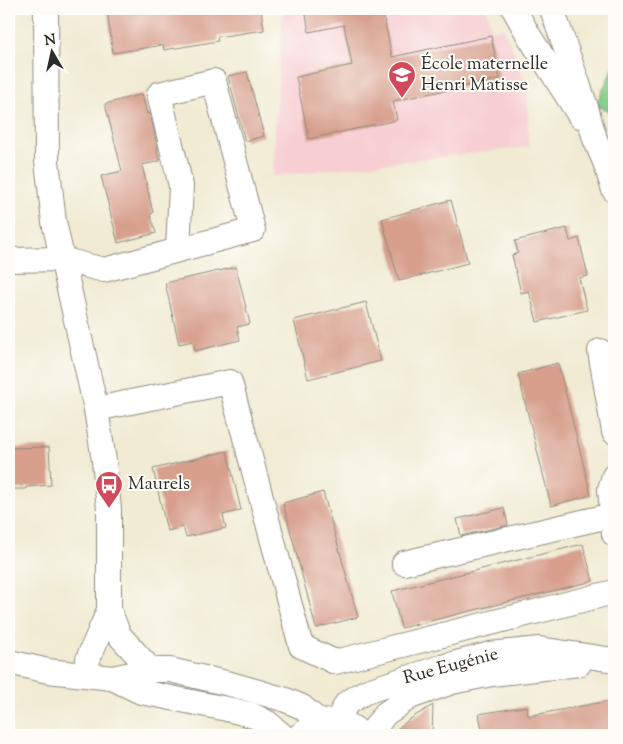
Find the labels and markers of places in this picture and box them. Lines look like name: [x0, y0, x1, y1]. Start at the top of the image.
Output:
place label: École maternelle Henri Matisse: [421, 52, 548, 99]
school or university icon: École maternelle Henri Matisse: [387, 60, 417, 99]
bus stop icon: Maurels: [94, 470, 124, 509]
place label: Maurels: [128, 472, 190, 498]

